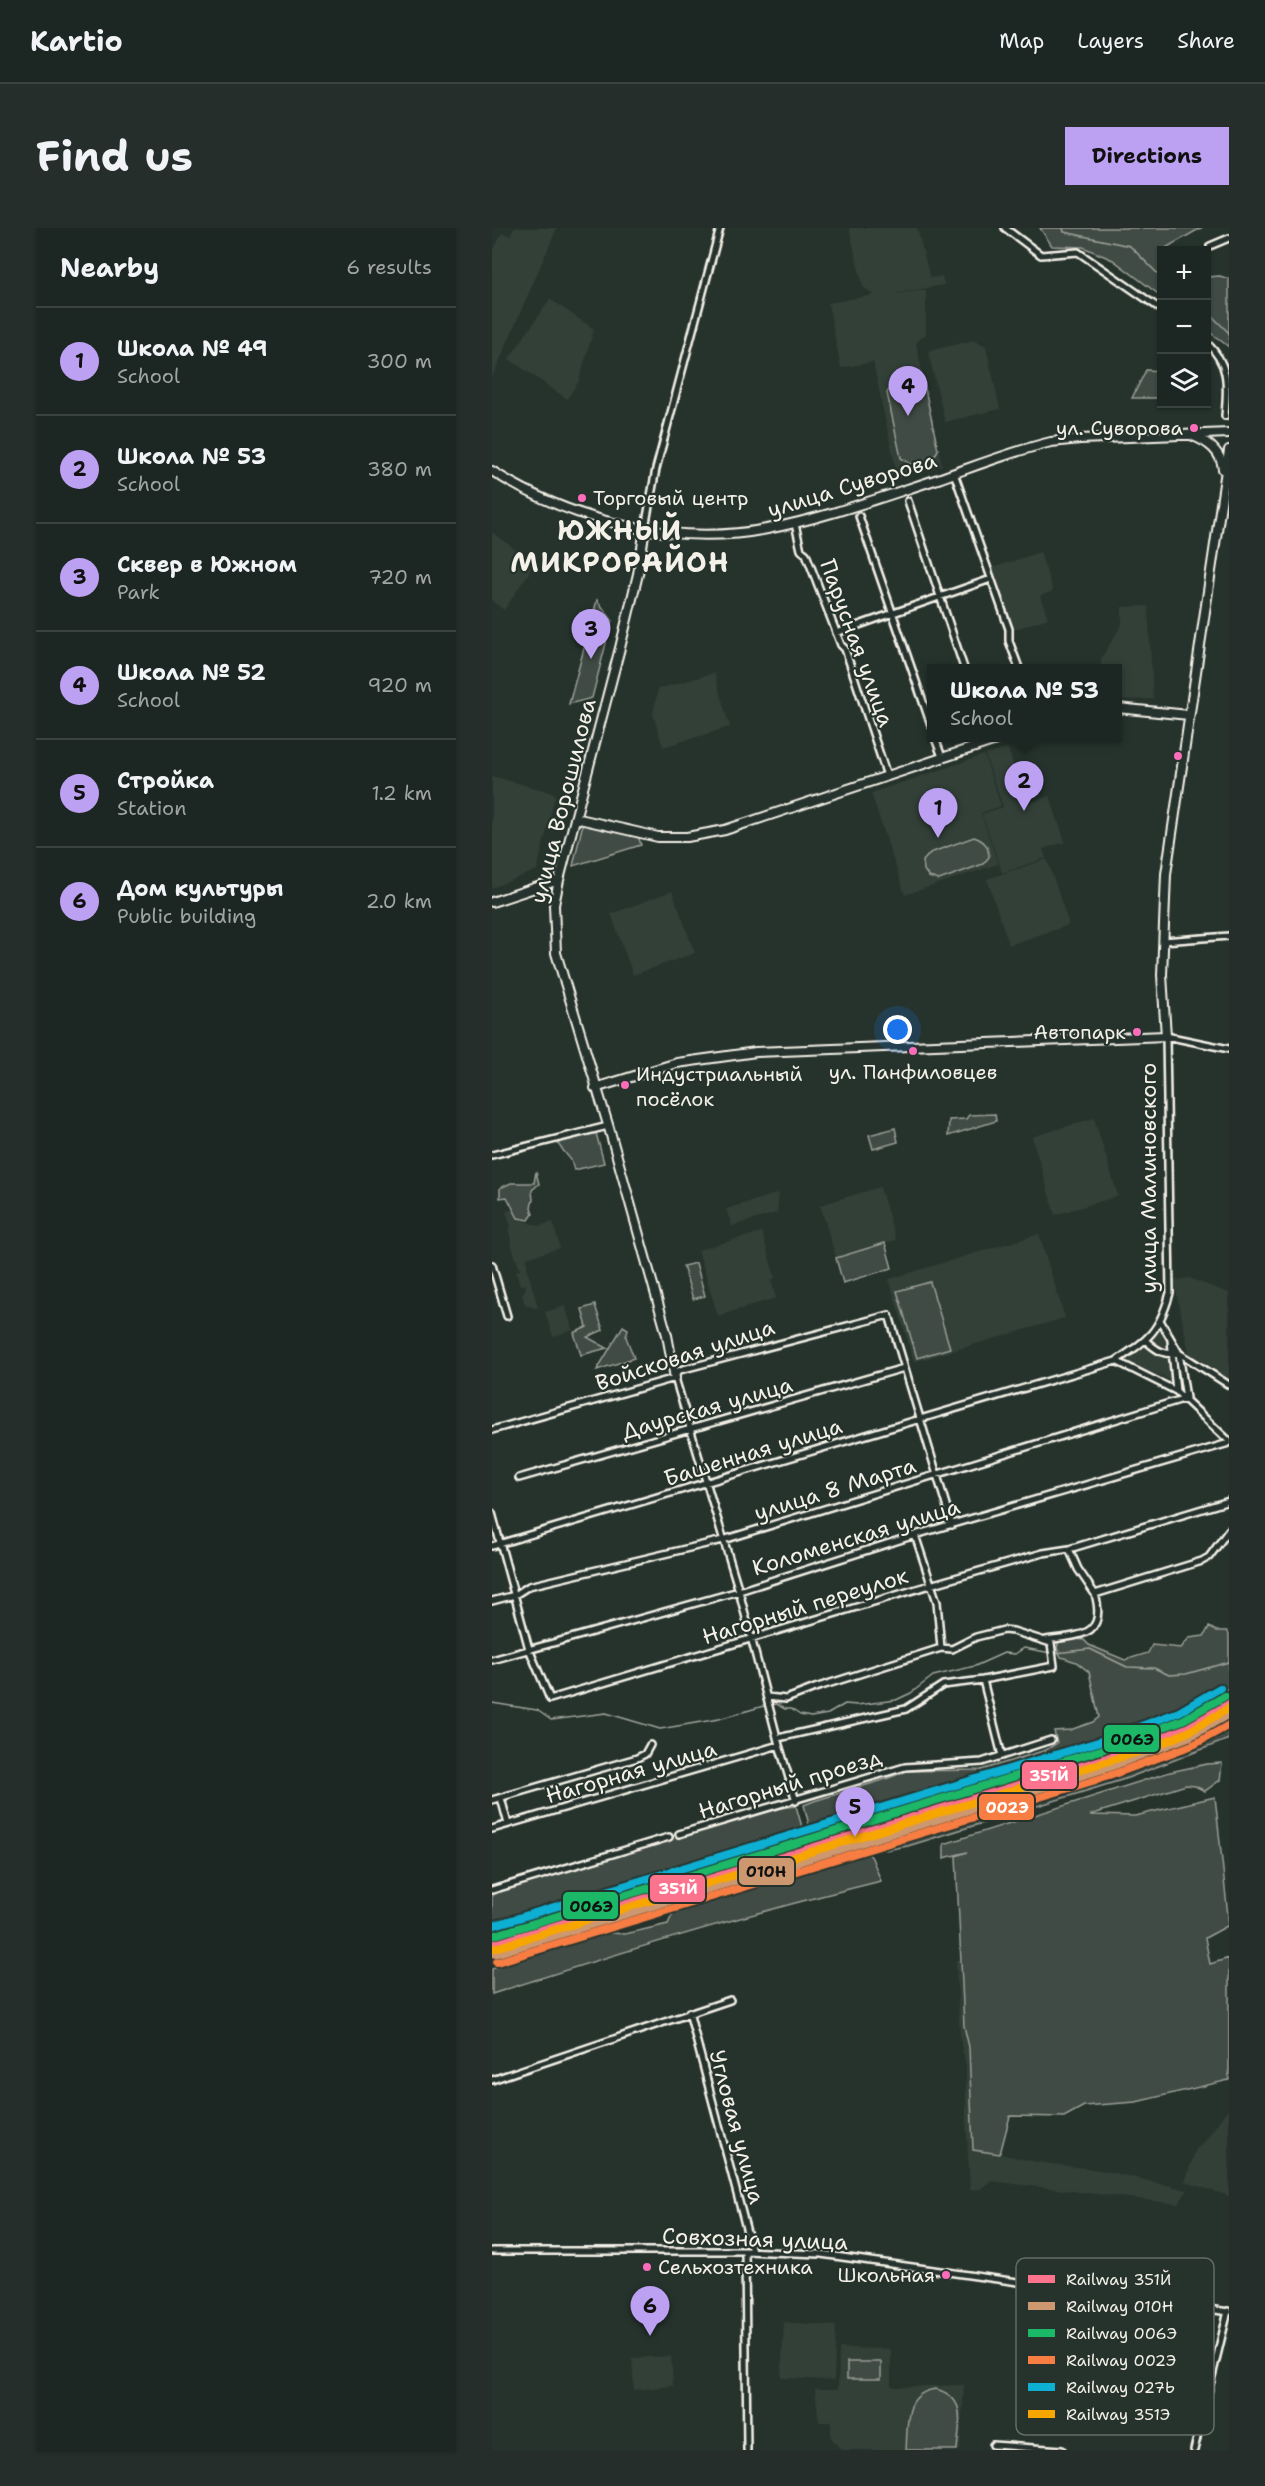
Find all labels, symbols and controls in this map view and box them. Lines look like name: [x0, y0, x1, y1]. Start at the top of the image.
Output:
text: Kartio: [30, 22, 123, 60]
text: Map: [999, 27, 1044, 55]
text: Layers: [1077, 27, 1144, 55]
text: Share: [1177, 27, 1235, 55]
button: Directions: [1065, 127, 1229, 185]
text: Find us: [36, 128, 193, 184]
map controls: [1157, 246, 1211, 408]
button: +: [1157, 246, 1211, 300]
text: Nearby: [60, 250, 159, 285]
text: 6 results: [346, 254, 432, 280]
button: −: [1157, 300, 1211, 354]
text: Школа № 49: [117, 334, 267, 363]
text: 1: [75, 348, 84, 374]
text: 300 m: [366, 348, 432, 374]
button: layers: [1157, 354, 1211, 408]
text: School: [117, 363, 180, 389]
pin: 4: [888, 366, 928, 416]
place label: ул. Суворова: [1056, 415, 1184, 441]
marker: ул. Суворова: [1188, 422, 1200, 434]
text: Школа № 53: [117, 442, 266, 471]
street label: улица Суворова: [764, 445, 940, 525]
text: 2: [73, 456, 87, 482]
text: 380 m: [367, 456, 432, 482]
text: School: [117, 471, 180, 497]
place label: Торговый центр: [593, 485, 749, 511]
marker: Торговый центр: [576, 492, 588, 504]
district label: ЮЖНЫЙ МИКРОРАЙОН: [510, 511, 730, 581]
text: Сквер в Южном: [117, 550, 297, 579]
street label: Парусная улица: [813, 555, 901, 731]
text: 3: [73, 564, 87, 590]
text: 720 m: [368, 564, 432, 590]
text: Park: [117, 579, 160, 605]
pin: 3: [572, 610, 610, 659]
text: Школа № 52: [117, 658, 266, 687]
popup: [927, 664, 1122, 742]
text: 4: [73, 672, 87, 698]
text: 920 m: [368, 672, 432, 698]
text: Школа № 53: [950, 676, 1099, 705]
text: School: [117, 687, 180, 713]
street label: улица Ворошилова: [524, 695, 603, 906]
text: School: [950, 705, 1013, 731]
unlabelled marker: [1172, 750, 1184, 762]
pin: 2: [1004, 762, 1044, 811]
text: Стройка: [117, 766, 214, 795]
text: 5: [73, 780, 86, 806]
text: 1.2 km: [372, 780, 432, 806]
pin: 1: [918, 788, 958, 838]
text: Station: [117, 795, 186, 821]
text: Дом культуры: [117, 874, 283, 903]
text: 6: [73, 888, 87, 914]
text: 2.0 km: [366, 888, 432, 914]
text: Public building: [117, 903, 256, 929]
your location: [883, 1015, 912, 1044]
place label: Автопарк: [1034, 1019, 1126, 1045]
marker: Автопарк: [1131, 1026, 1143, 1038]
marker: ул. Панфиловцев: [907, 1045, 919, 1057]
place label: ул. Панфиловцев: [829, 1059, 997, 1085]
place label: Индустриальный посёлок: [636, 1061, 803, 1112]
street label: улица Малиновского: [1134, 1063, 1163, 1293]
marker: Индустриальный посёлок: [619, 1079, 631, 1091]
street label: Войсковая улица: [592, 1312, 779, 1398]
street label: Даурская улица: [618, 1370, 796, 1446]
street label: Башенная улица: [660, 1411, 846, 1493]
street label: улица 8 Марта: [751, 1451, 920, 1527]
street label: Коломенская улица: [749, 1492, 964, 1582]
street label: Нагорный переулок: [698, 1561, 912, 1651]
line badge: 006Э: [1103, 1724, 1160, 1753]
text: 006Э: [1110, 1729, 1154, 1750]
street label: Нагорная улица: [542, 1734, 720, 1810]
street label: Нагорный проезд: [695, 1742, 885, 1826]
line badge: 351Й: [1021, 1761, 1078, 1790]
text: 351Й: [1029, 1765, 1069, 1786]
pin: 5: [836, 1788, 874, 1837]
line badge: 002Э: [978, 1793, 1035, 1821]
text: 002Э: [985, 1797, 1029, 1818]
line badge: 010Н: [738, 1857, 795, 1886]
text: 010Н: [746, 1861, 786, 1882]
line badge: 351Й: [649, 1874, 706, 1903]
text: 351Й: [658, 1878, 698, 1899]
line badge: 006Э: [562, 1891, 619, 1920]
text: 006Э: [569, 1896, 613, 1917]
street label: Угловая улица: [703, 2047, 772, 2207]
street label: Совхозная улица: [662, 2221, 849, 2257]
place label: Сельхозтехника: [658, 2254, 813, 2280]
legend: [1016, 2258, 1214, 2435]
marker: Сельхозтехника: [641, 2261, 653, 2273]
place label: Школьная: [837, 2262, 935, 2288]
marker: Школьная: [940, 2269, 952, 2281]
text: Railway 351Й: [1066, 2269, 1171, 2290]
pin: 6: [630, 2286, 670, 2336]
text: Railway 010Н: [1066, 2296, 1173, 2317]
text: Railway 006Э: [1066, 2323, 1177, 2344]
text: Railway 002Э: [1066, 2350, 1176, 2371]
text: Railway 027Ь: [1066, 2377, 1175, 2398]
text: Railway 351Э: [1066, 2404, 1170, 2425]

